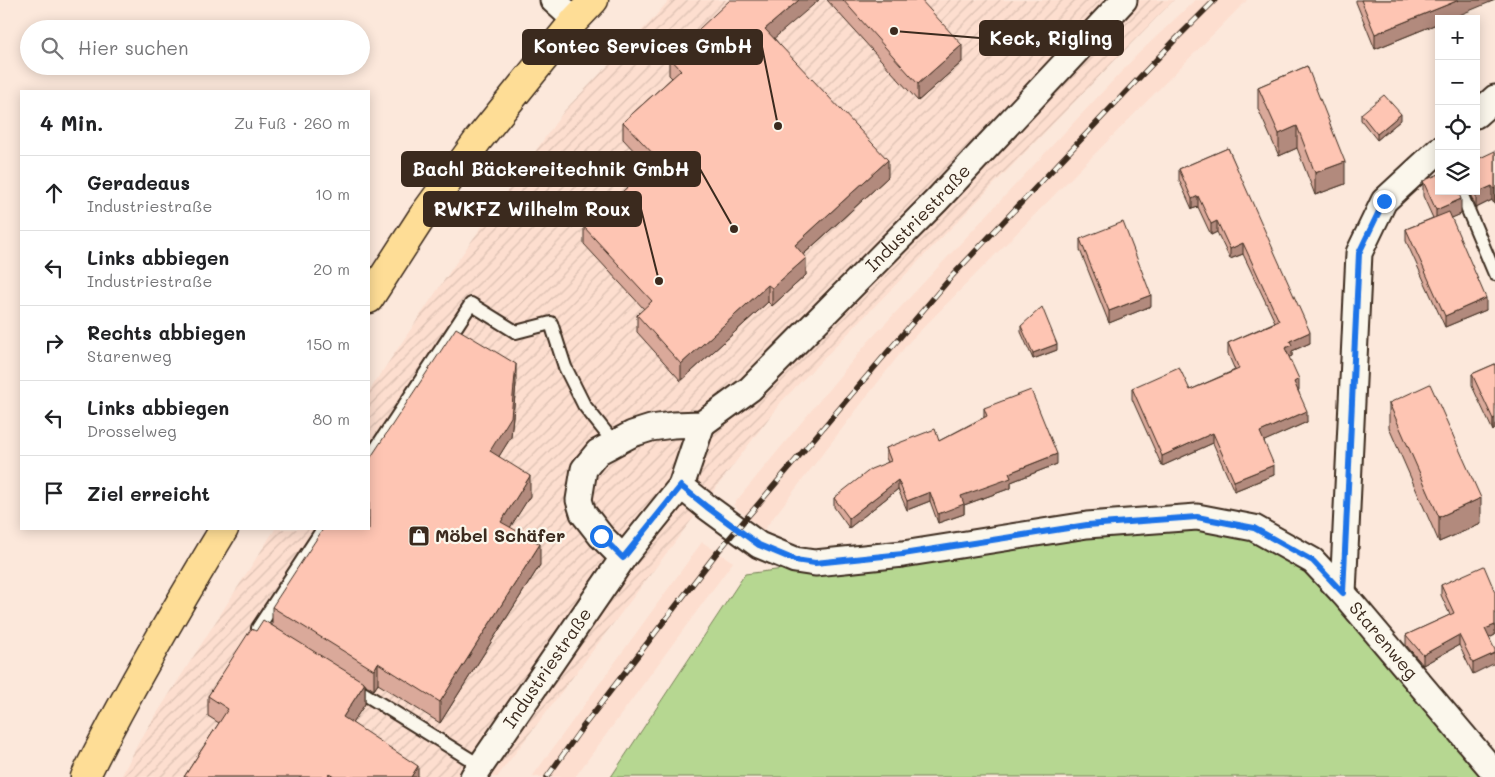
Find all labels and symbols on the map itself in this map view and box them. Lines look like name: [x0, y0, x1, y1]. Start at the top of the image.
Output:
callout: Keck, Rigling: [980, 21, 1123, 55]
text: Keck, Rigling: [990, 25, 1112, 50]
callout: Kontec Services GmbH: [523, 30, 762, 64]
text: Kontec Services GmbH: [534, 33, 752, 58]
callout: Bachl Bäckereitechnik GmbH: [402, 152, 700, 186]
text: Bachl Bäckereitechnik GmbH: [412, 156, 690, 181]
street label: Industriestraße: [860, 159, 975, 277]
route end: [1373, 190, 1396, 213]
callout: RWKFZ Wilhelm Roux: [424, 192, 641, 226]
text: RWKFZ Wilhelm Roux: [433, 196, 631, 221]
place label: Möbel Schäfer: [435, 523, 565, 547]
shop icon: Möbel Schäfer: [407, 524, 431, 548]
route start: [590, 525, 613, 548]
street label: Starenweg: [1344, 596, 1424, 684]
street label: Industriestraße: [497, 603, 597, 733]

